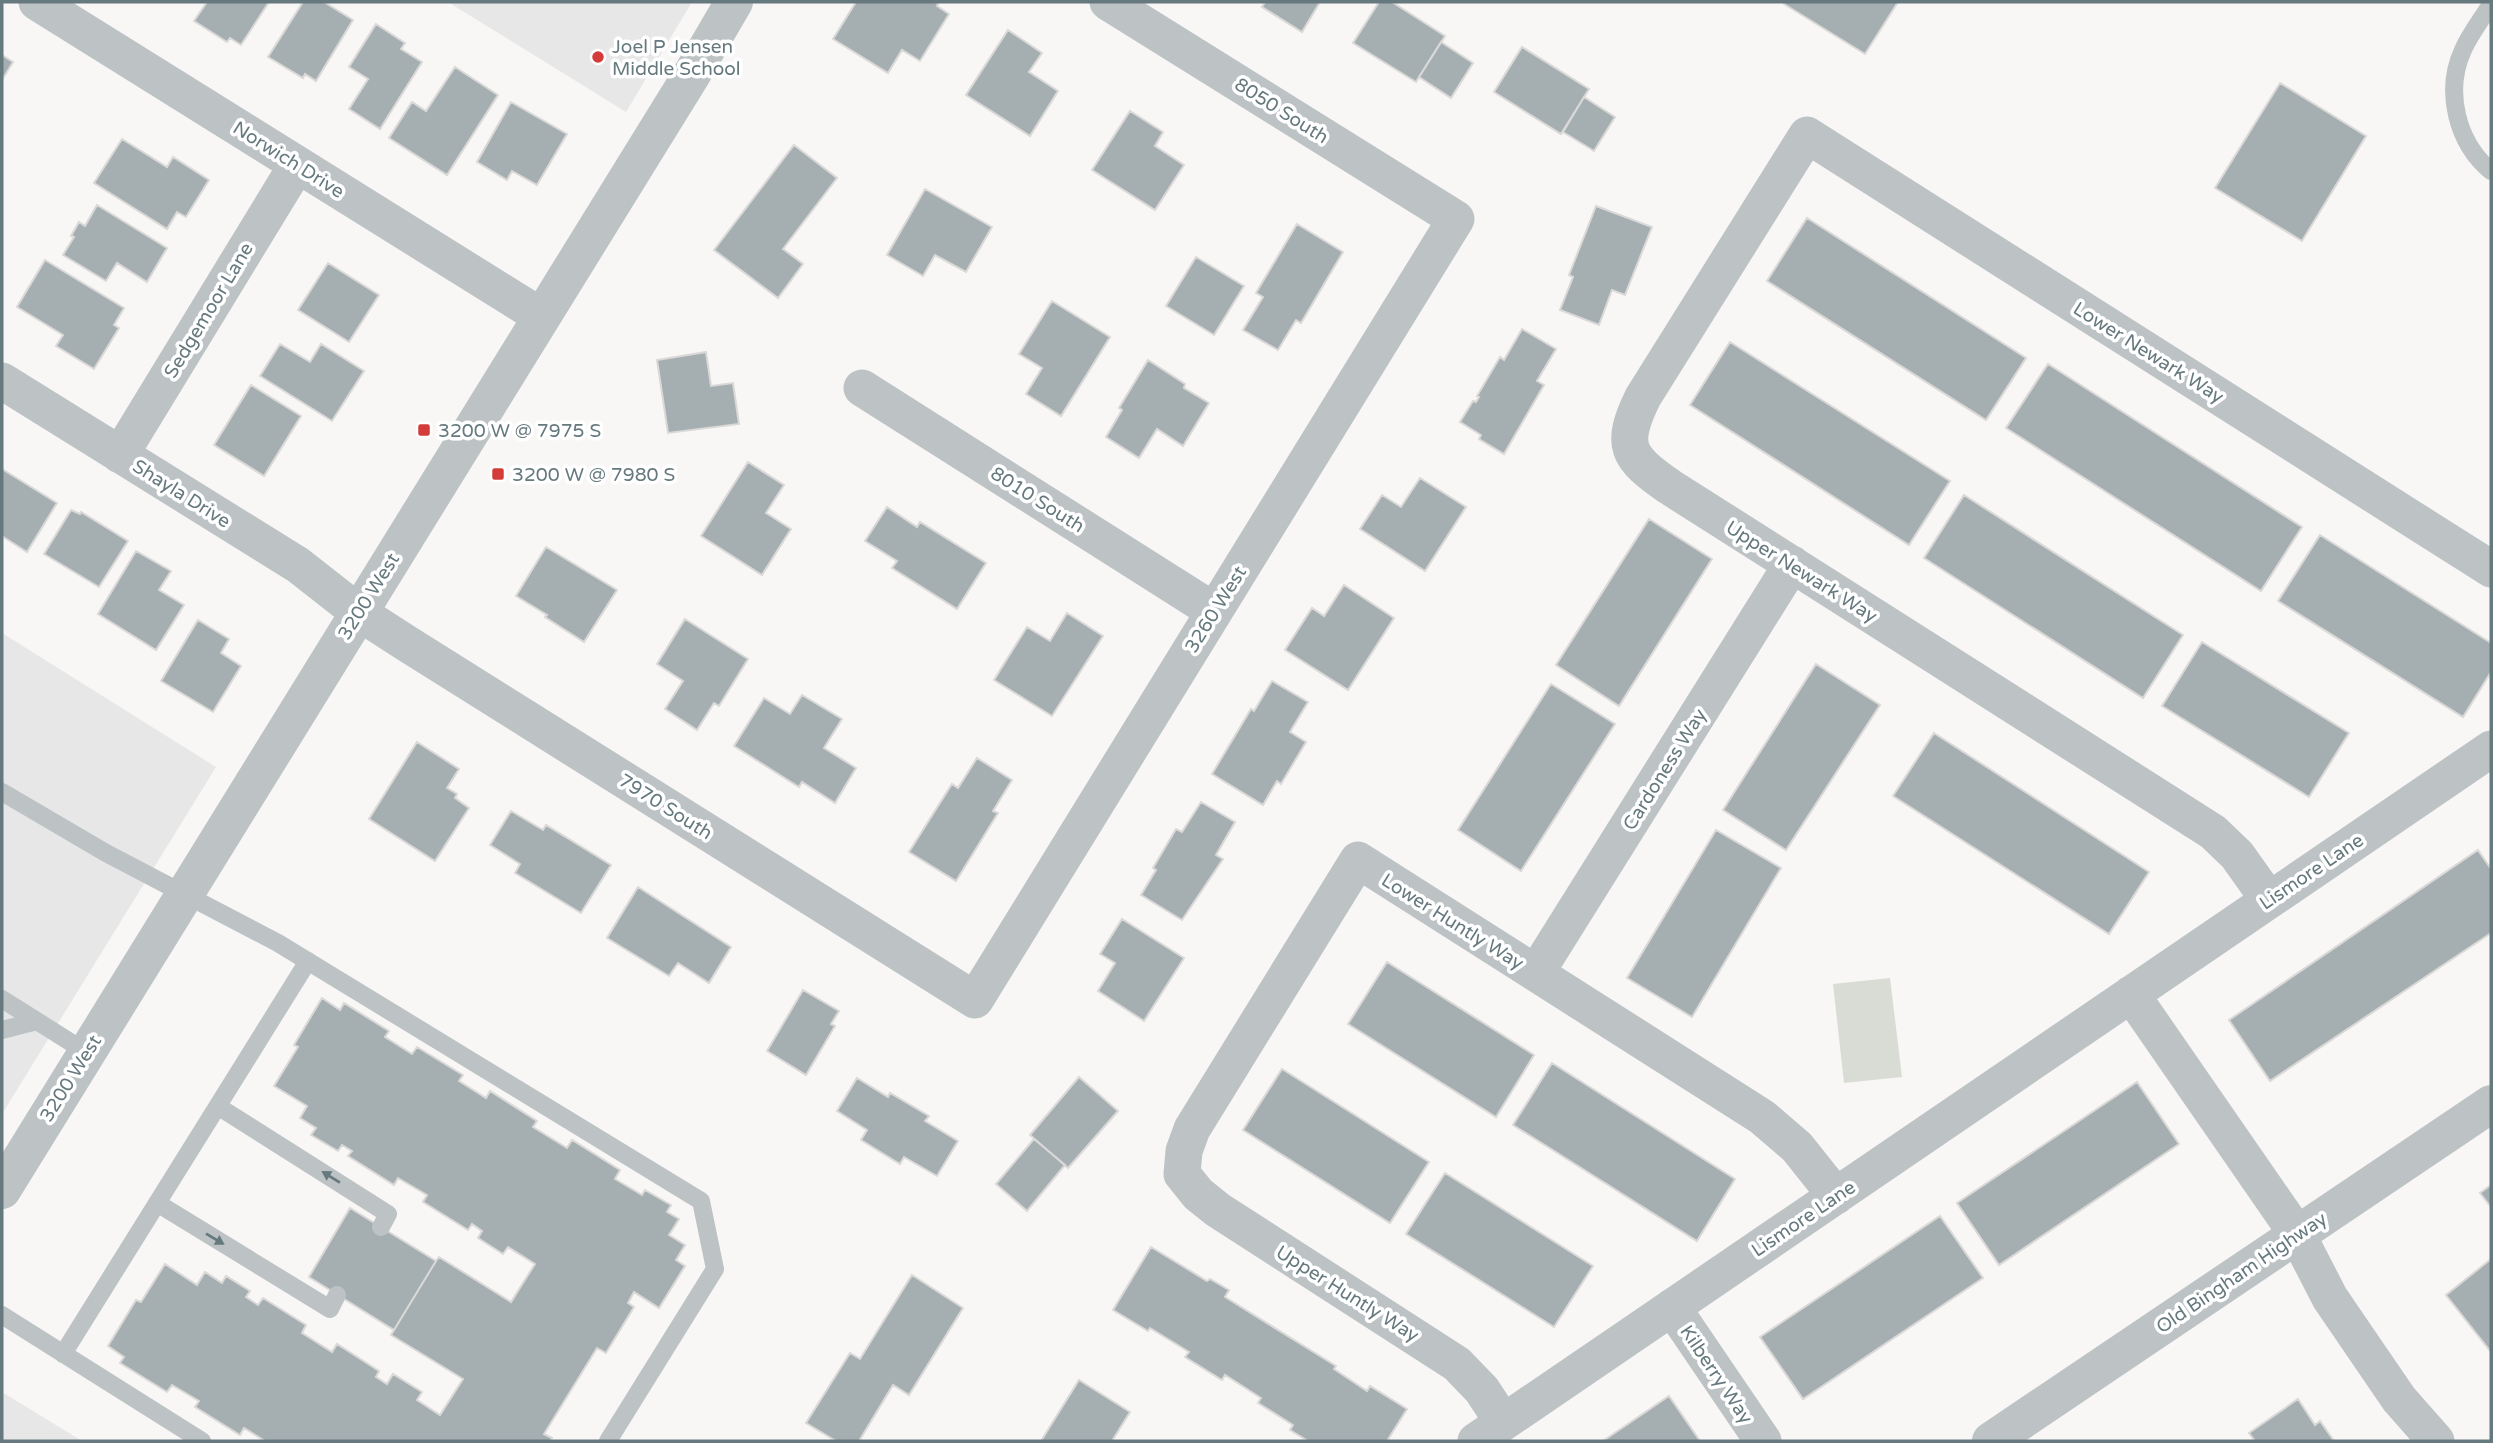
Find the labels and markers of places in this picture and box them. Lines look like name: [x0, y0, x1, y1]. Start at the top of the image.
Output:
place label: Joel P Jensen Middle School: [612, 36, 741, 80]
marker: Joel P Jensen Middle School: [590, 49, 606, 65]
place label: 3200 W @ 7975 S: [438, 420, 601, 442]
marker: 3200 W @ 7975 S: [416, 422, 432, 438]
place label: 3200 W @ 7980 S: [512, 464, 675, 486]
marker: 3200 W @ 7980 S: [490, 466, 506, 482]

